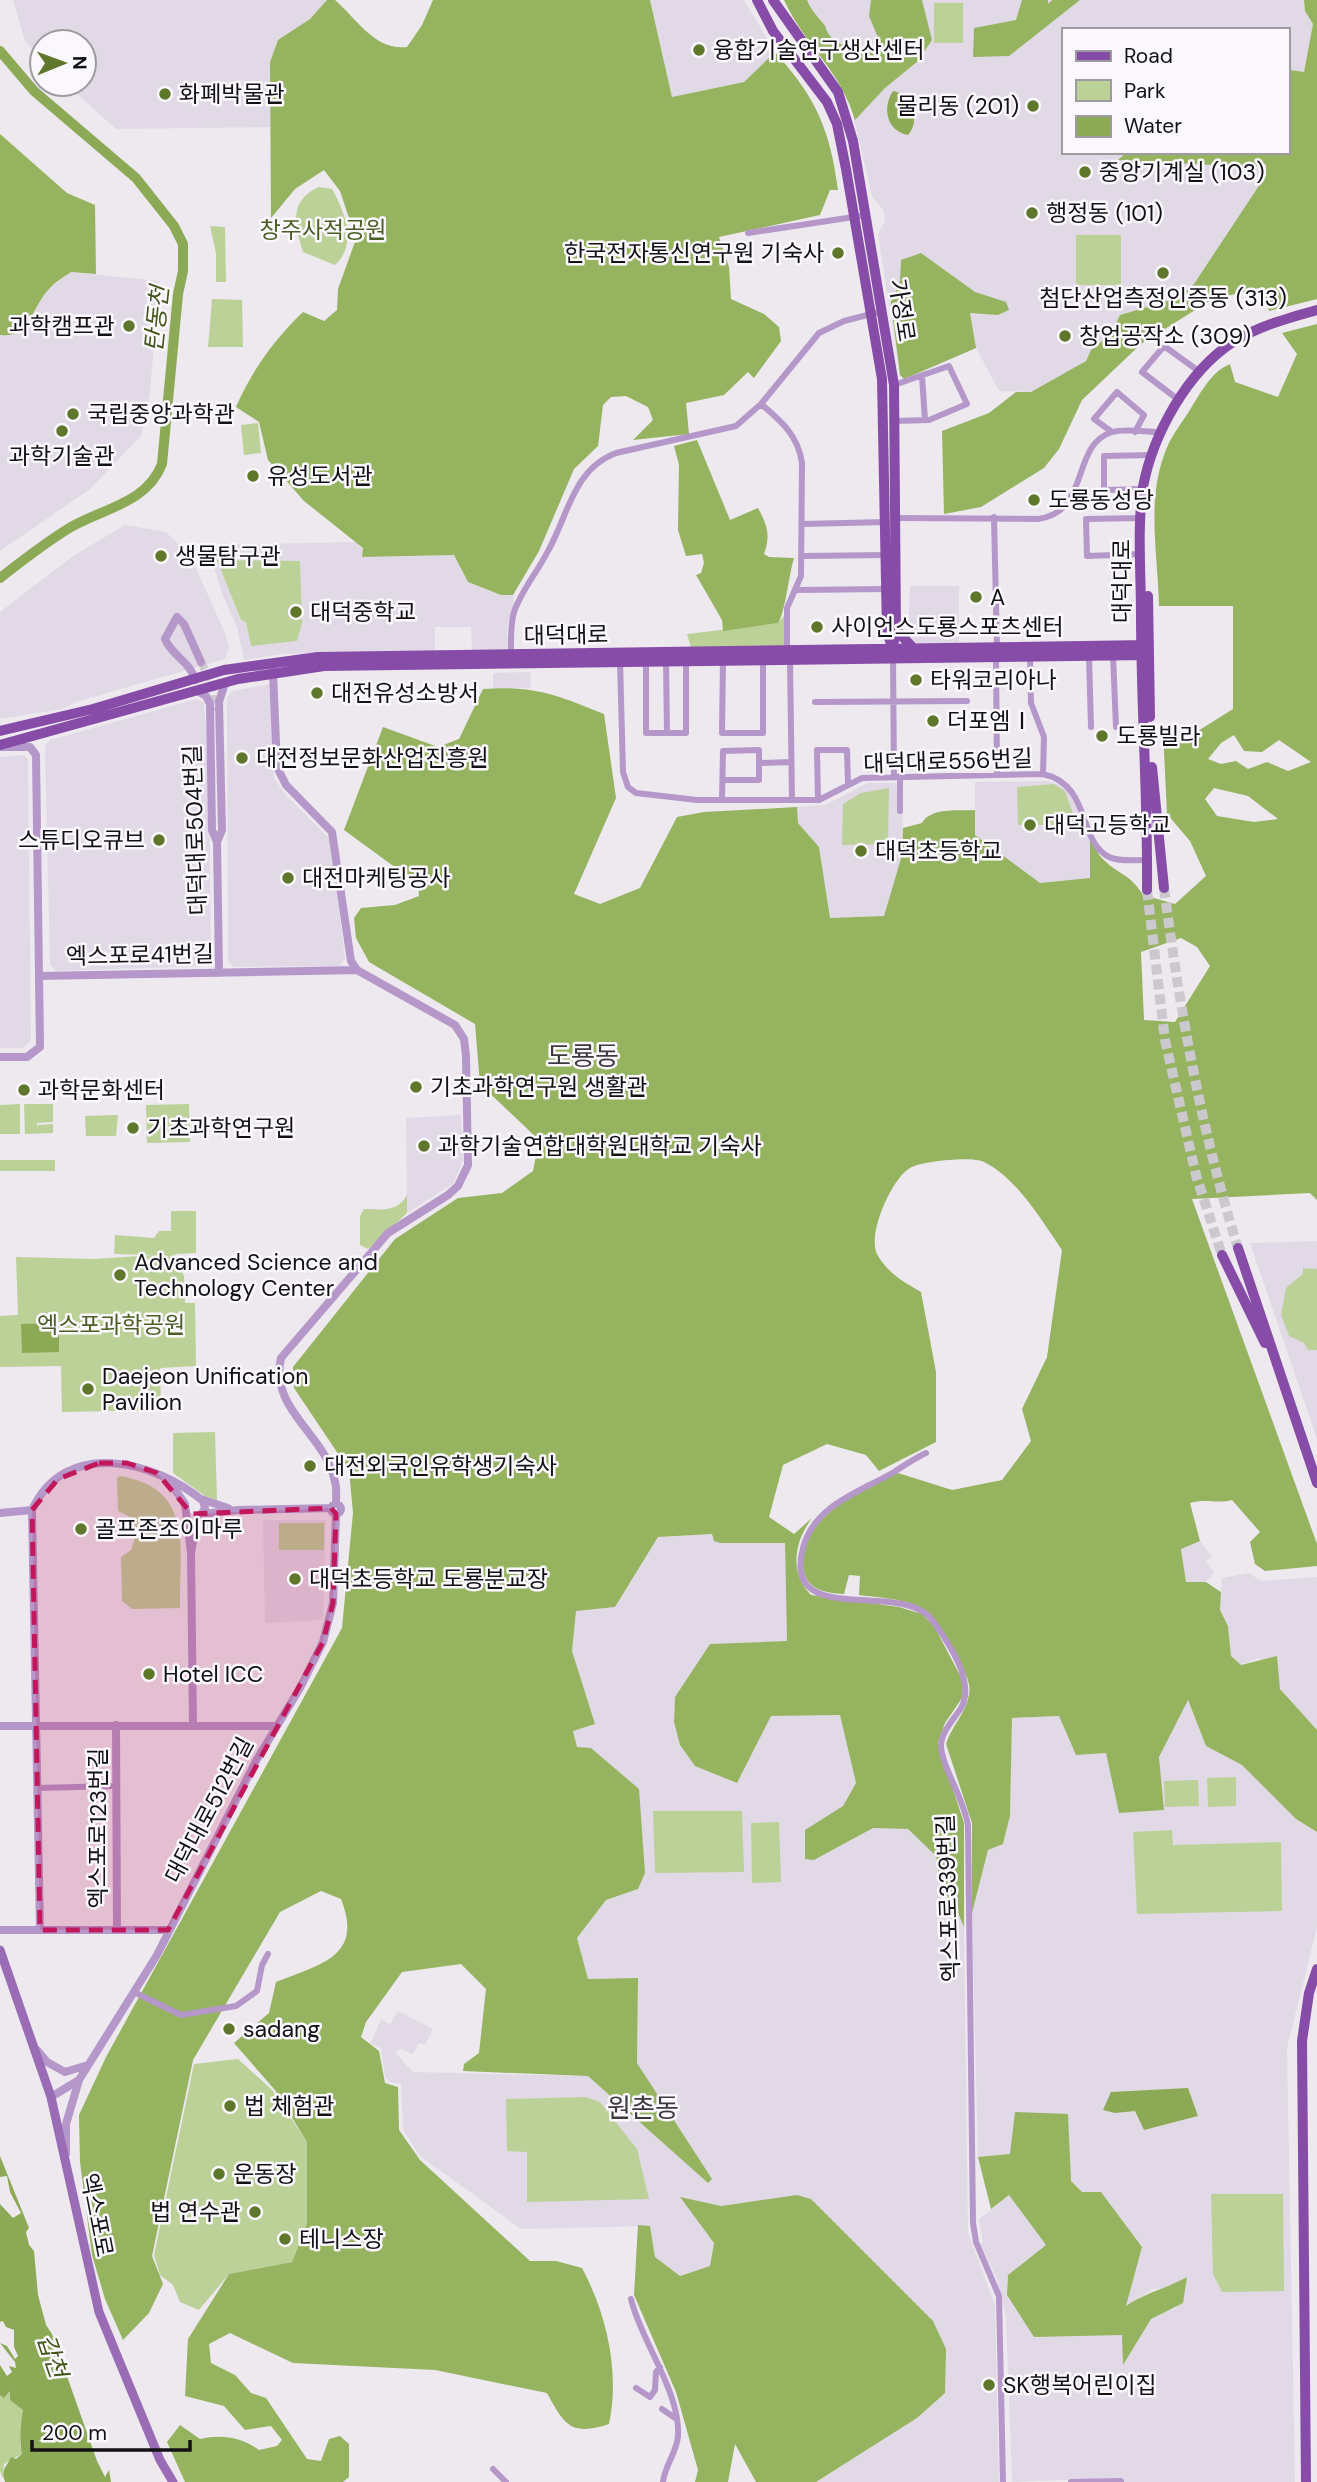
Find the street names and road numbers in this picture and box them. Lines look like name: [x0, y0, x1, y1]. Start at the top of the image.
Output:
street label: 가정로: [882, 276, 922, 344]
street label: 대덕대로: [1107, 539, 1137, 623]
street label: 대덕대로: [523, 619, 609, 651]
street label: 대덕대로556번길: [863, 743, 1033, 779]
street label: 대덕대로504번길: [177, 744, 213, 916]
street label: 엑스포로41번길: [66, 939, 214, 971]
street label: 대덕대로512번길: [158, 1732, 260, 1888]
street label: 엑스포로123번길: [83, 1748, 113, 1908]
street label: 엑스포로339번길: [930, 1814, 966, 1982]
street label: 엑스포로: [74, 2171, 120, 2259]

